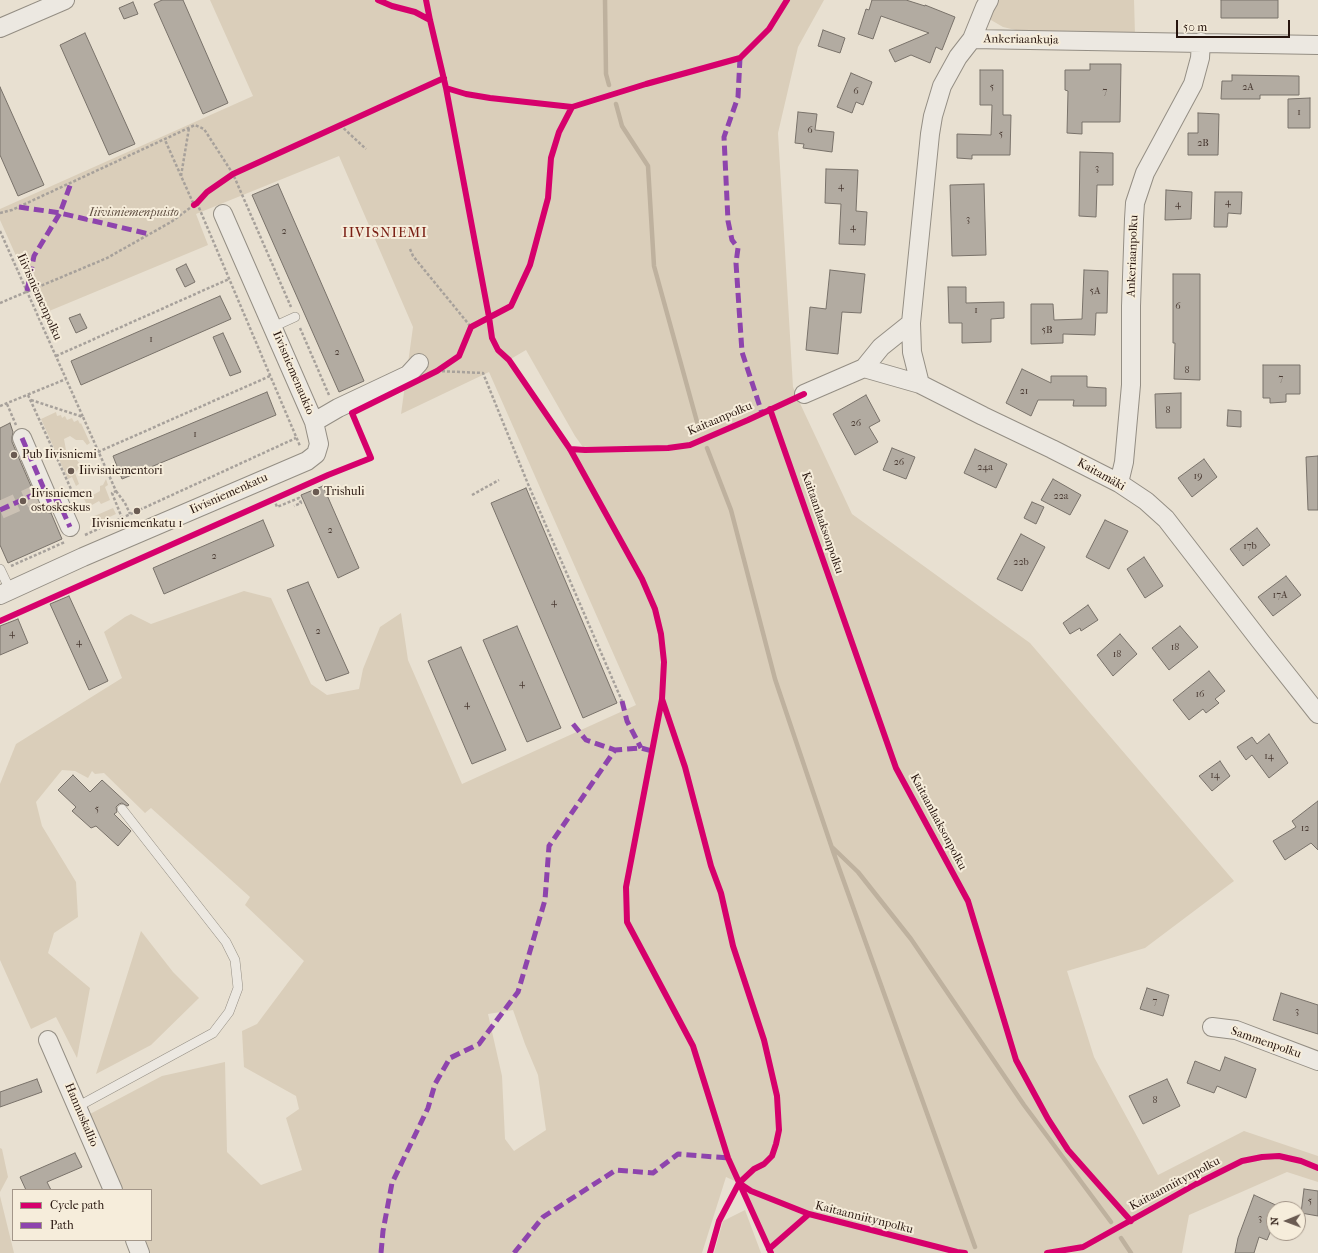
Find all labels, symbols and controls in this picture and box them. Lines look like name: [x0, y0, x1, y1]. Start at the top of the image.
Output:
scale bar: [1178, 12, 1292, 38]
text: 50 m: [1183, 20, 1207, 34]
street label: Ankeriaankuja: [983, 32, 1059, 48]
house number: 5: [990, 82, 994, 94]
house number: 2A: [1242, 82, 1254, 94]
house number: 6: [853, 86, 859, 98]
house number: 7: [1103, 86, 1107, 98]
house number: 1: [1297, 107, 1301, 119]
house number: 6: [807, 125, 813, 137]
house number: 5: [999, 129, 1003, 141]
house number: 2B: [1197, 138, 1209, 150]
house number: 3: [1095, 163, 1099, 175]
house number: 4: [838, 181, 844, 193]
house number: 4: [1225, 197, 1231, 209]
house number: 4: [1175, 199, 1181, 211]
park label: Iiivisniemenpuisto: [89, 206, 179, 220]
house number: 3: [966, 214, 970, 226]
street label: Ankeriaanpolku: [1124, 215, 1142, 297]
house number: 4: [850, 222, 856, 234]
house number: 2: [281, 226, 287, 238]
district label: IIVISNIEMI: [342, 226, 428, 242]
street label: Iiivisniemenpolku: [13, 251, 65, 343]
house number: 5A: [1090, 286, 1100, 298]
house number: 6: [1175, 301, 1181, 313]
house number: 1: [974, 305, 978, 317]
house number: 5B: [1042, 325, 1052, 337]
street label: Iivisniemenaukio: [269, 329, 317, 417]
house number: 1: [149, 334, 153, 346]
house number: 2: [334, 347, 340, 359]
house number: 8: [1184, 365, 1190, 377]
house number: 7: [1279, 373, 1283, 385]
house number: 21: [1020, 386, 1028, 398]
street label: Kaitaanpolku: [685, 399, 755, 439]
house number: 8: [1165, 405, 1171, 417]
house number: 26: [851, 418, 861, 430]
house number: 1: [193, 429, 197, 441]
place label: Pub Iivisniemi: [22, 448, 97, 462]
marker: Pub Iivisniemi: [9, 450, 19, 460]
street label: Kaitamäki: [1074, 456, 1128, 494]
house number: 26: [894, 457, 904, 469]
house number: 24a: [977, 462, 993, 474]
place label: Iiivisniementori: [79, 464, 163, 478]
marker: Iiivisniementori: [66, 466, 76, 476]
street label: Iivisniemenkatu: [188, 470, 270, 518]
street label: Kaitaanlaaksonpolku: [798, 470, 846, 576]
house number: 19: [1194, 471, 1202, 483]
place label: Trishuli: [324, 485, 365, 499]
place label: Iivisniemen ostoskeskus: [31, 487, 92, 515]
marker: Trishuli: [311, 487, 321, 497]
house number: 22a: [1054, 491, 1068, 503]
marker: Iivisniemen ostoskeskus: [18, 496, 28, 506]
marker: Iivisniemenkatu 1: [132, 506, 142, 516]
place label: Iivisniemenkatu 1: [92, 517, 182, 531]
house number: 2: [327, 525, 333, 537]
house number: 17b: [1243, 541, 1257, 553]
house number: 2: [211, 551, 217, 563]
house number: 22b: [1013, 557, 1029, 569]
house number: 17A: [1273, 590, 1287, 602]
house number: 4: [551, 597, 557, 609]
house number: 2: [315, 626, 321, 638]
house number: 4: [9, 628, 15, 640]
house number: 4: [76, 637, 82, 649]
house number: 18: [1171, 642, 1179, 654]
house number: 18: [1113, 649, 1121, 661]
house number: 4: [519, 678, 525, 690]
house number: 16: [1196, 689, 1204, 701]
house number: 4: [464, 699, 470, 711]
house number: 14: [1264, 751, 1274, 763]
house number: 14: [1210, 770, 1220, 782]
street label: Kaitaanlaaksonpolku: [907, 771, 969, 873]
house number: 5: [95, 804, 99, 816]
house number: 12: [1301, 823, 1309, 835]
house number: 7: [1153, 996, 1157, 1008]
house number: 3: [1295, 1006, 1299, 1018]
street label: Sammenpolku: [1229, 1024, 1303, 1062]
street label: Hannuskallio: [61, 1081, 101, 1149]
house number: 8: [1152, 1095, 1158, 1107]
street label: Kaitaanniitynpolku: [1127, 1154, 1223, 1214]
legend: [12, 1189, 152, 1241]
house number: 5: [1308, 1196, 1312, 1208]
text: Cycle path: [50, 1198, 104, 1212]
street label: Kaitaanniitynpolku: [813, 1199, 915, 1237]
north arrow: [1266, 1201, 1306, 1241]
house number: 3: [1258, 1213, 1262, 1225]
text: N: [1268, 1217, 1281, 1226]
text: Path: [50, 1218, 74, 1232]

